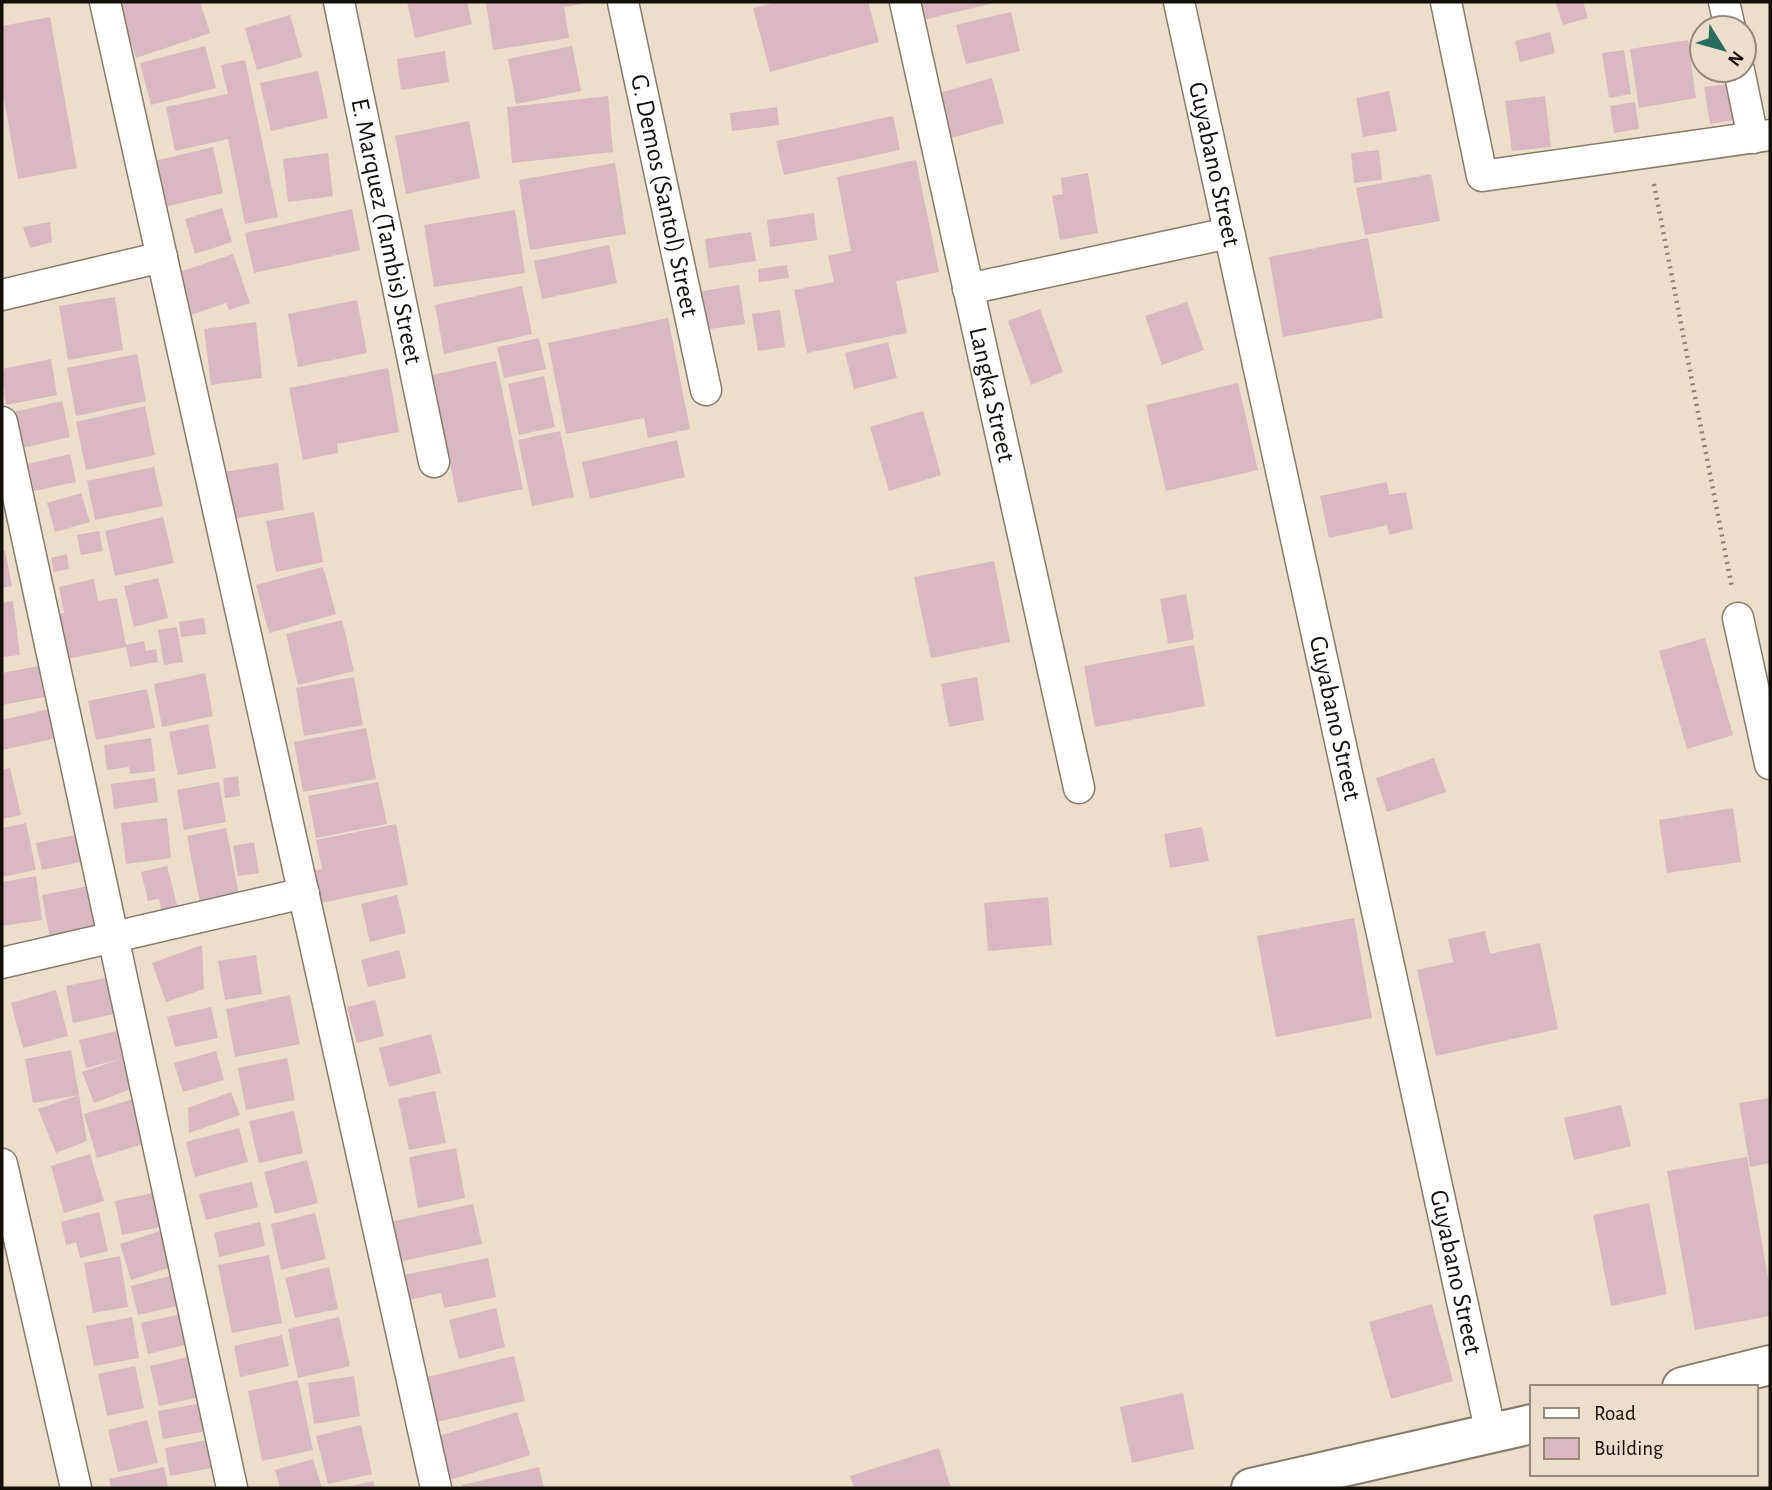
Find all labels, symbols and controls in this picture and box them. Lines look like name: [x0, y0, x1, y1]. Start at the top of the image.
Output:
north arrow: [1688, 14, 1758, 84]
text: N: [1724, 47, 1747, 69]
street label: G. Demos (Santol) Street: [626, 72, 703, 319]
street label: Guyabano Street: [1184, 80, 1245, 249]
street label: E. Marquez (Tambis) Street: [346, 96, 426, 366]
street label: Langka Street: [964, 325, 1019, 464]
street label: Guyabano Street: [1304, 634, 1366, 803]
street label: Guyabano Street: [1425, 1188, 1486, 1357]
legend: [1530, 1385, 1758, 1476]
text: Road: [1594, 1403, 1636, 1424]
text: Building: [1594, 1438, 1664, 1459]

